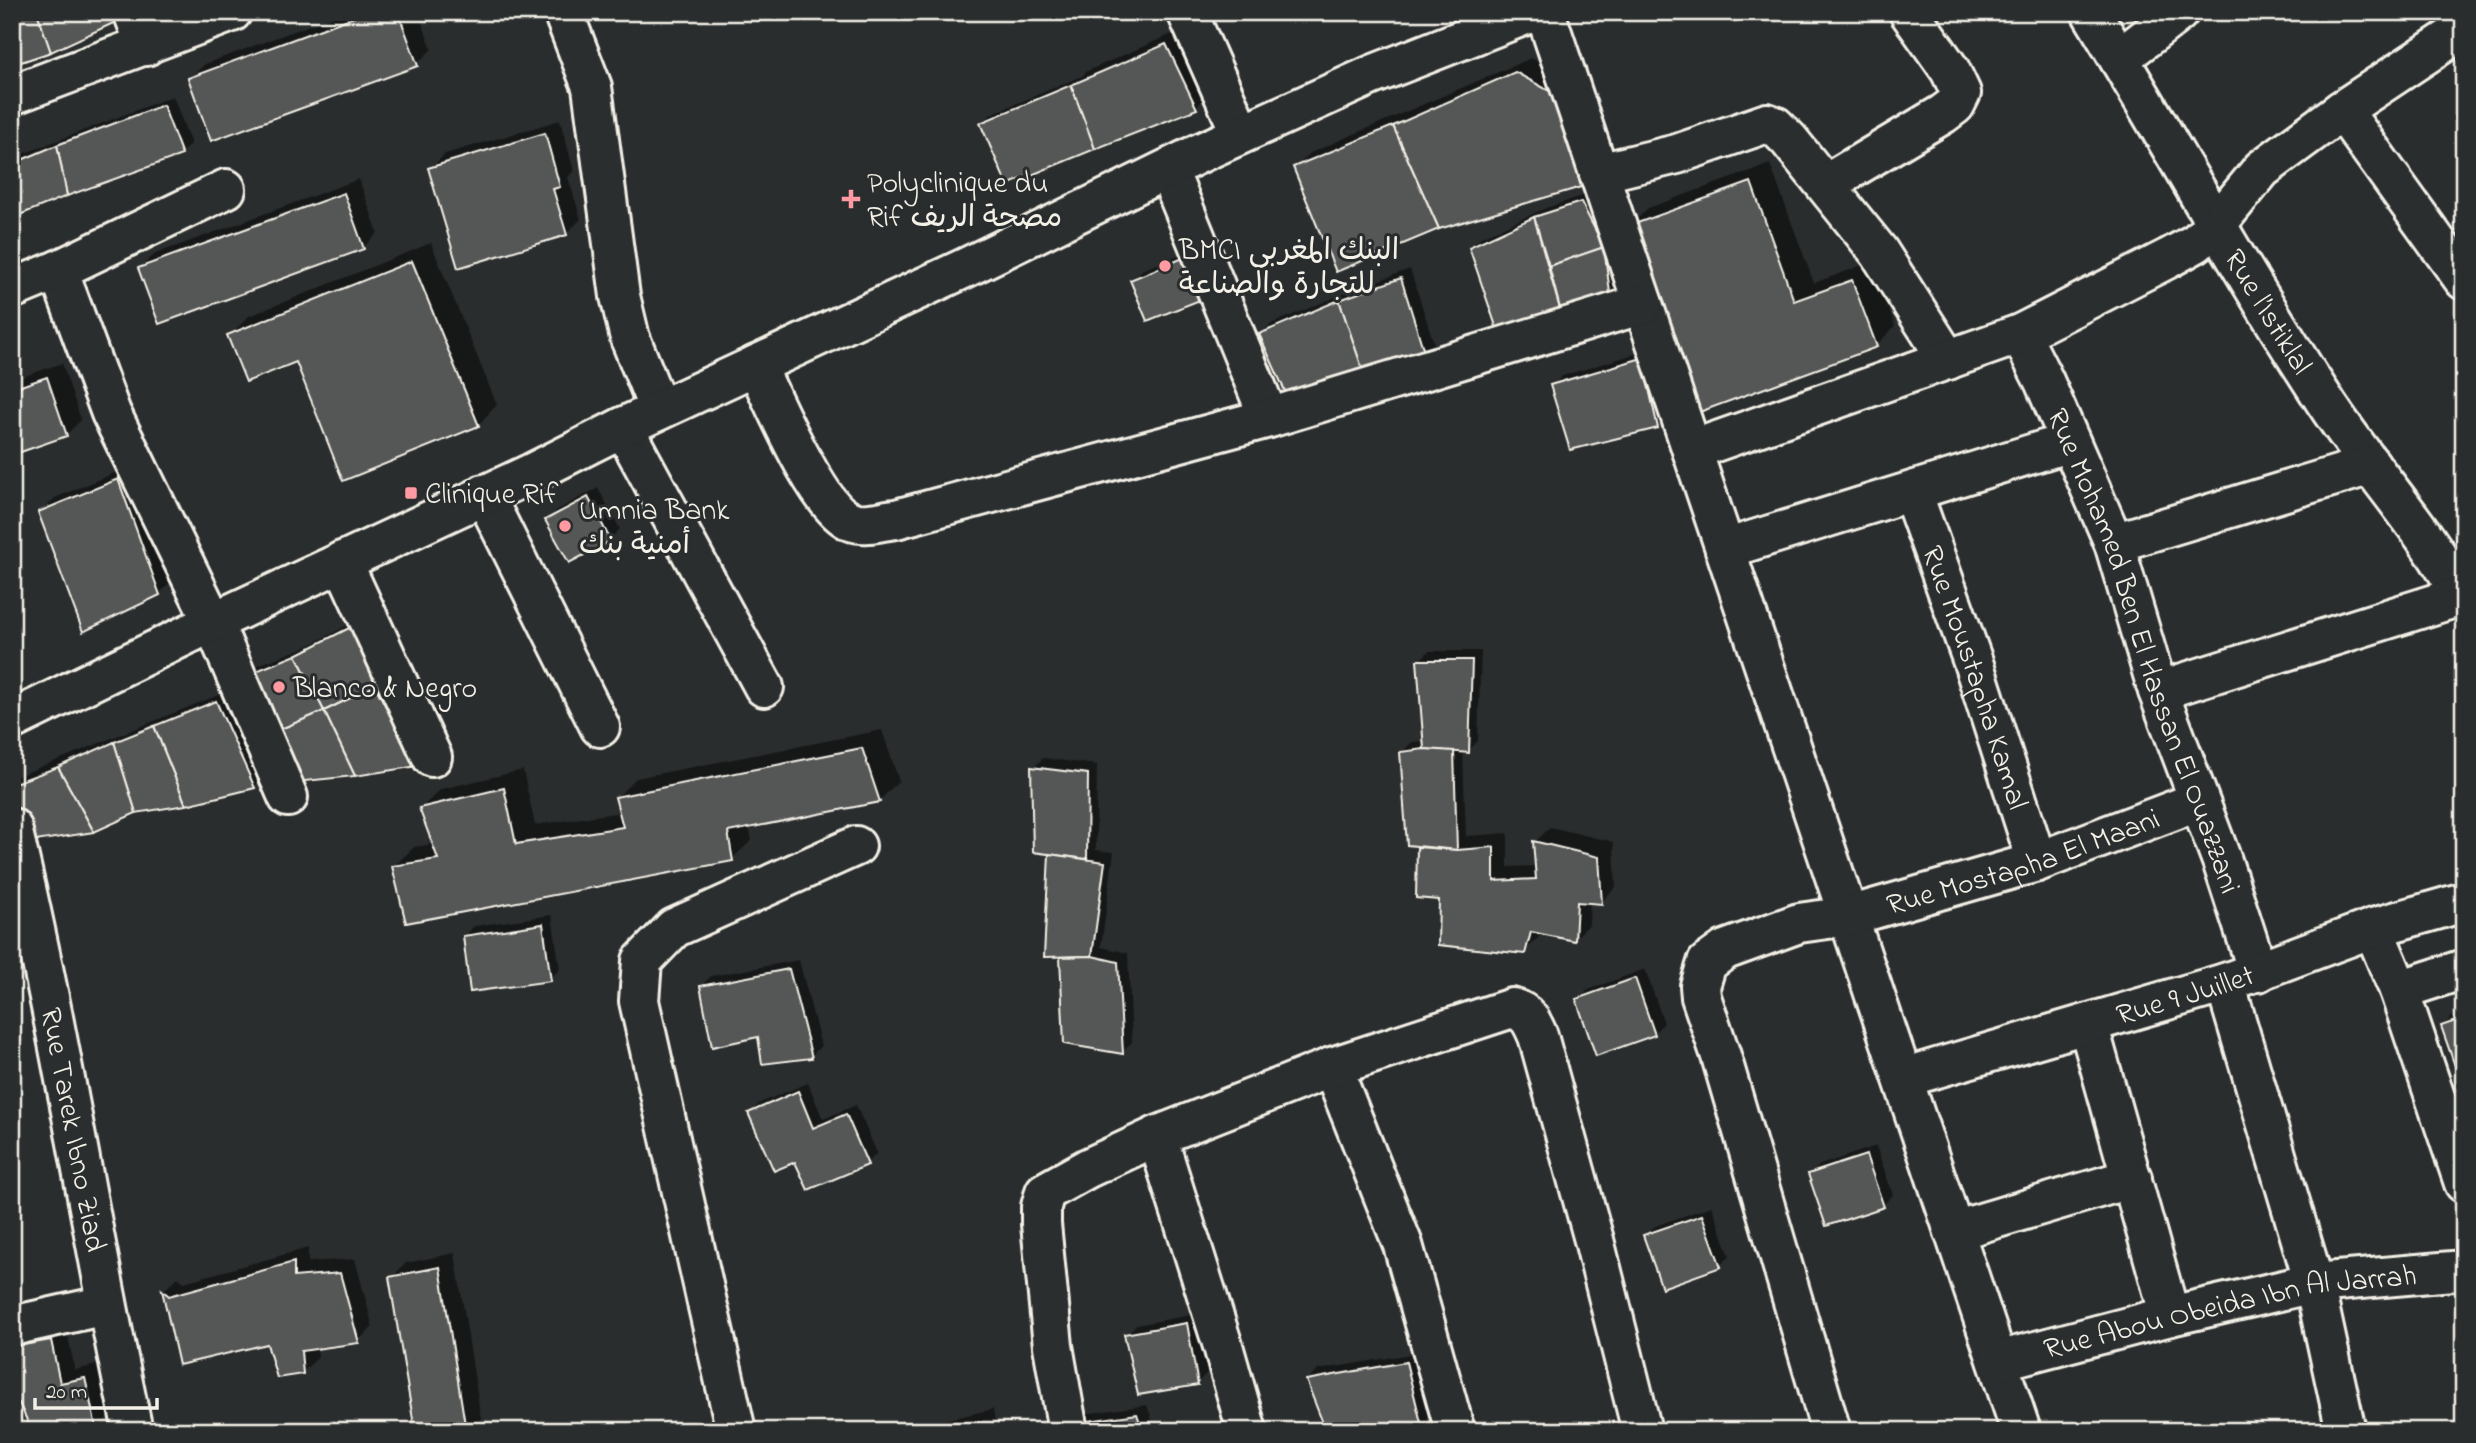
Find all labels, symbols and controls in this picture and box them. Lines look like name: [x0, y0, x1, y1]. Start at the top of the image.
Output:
place label: Polyclinique du Rif مصحة الريف: [867, 163, 1062, 241]
marker: Polyclinique du Rif مصحة الريف: [841, 189, 861, 209]
place label: BMCI البنك المغربي للتجارة والصناعة: [1178, 230, 1399, 308]
street label: Rue l’Istiklal: [2211, 242, 2322, 384]
marker: BMCI البنك المغربي للتجارة والصناعة: [1157, 258, 1173, 274]
street label: Rue Mohamed Ben El Hassan El Ouazzani: [2033, 402, 2250, 900]
place label: Clinique Rif: [425, 474, 559, 518]
marker: Clinique Rif: [403, 485, 419, 501]
place label: Umnia Bank أمنية بنك: [579, 490, 730, 568]
marker: Umnia Bank أمنية بنك: [557, 518, 573, 534]
street label: Rue Moustapha Kamal: [1908, 540, 2038, 816]
place label: Blanco & Negro: [292, 668, 477, 712]
marker: Blanco & Negro: [271, 679, 287, 695]
street label: Rue Mostapha El Maani: [1882, 798, 2167, 929]
street label: Rue 9 Juillet: [2112, 955, 2261, 1039]
street label: Rue Tarek Ibno Ziad: [27, 1004, 116, 1256]
street label: Rue Abou Obeida Ibn Al Jarrah: [2039, 1255, 2418, 1373]
scale bar: [35, 1366, 158, 1410]
text: 20 m: [46, 1378, 87, 1408]

